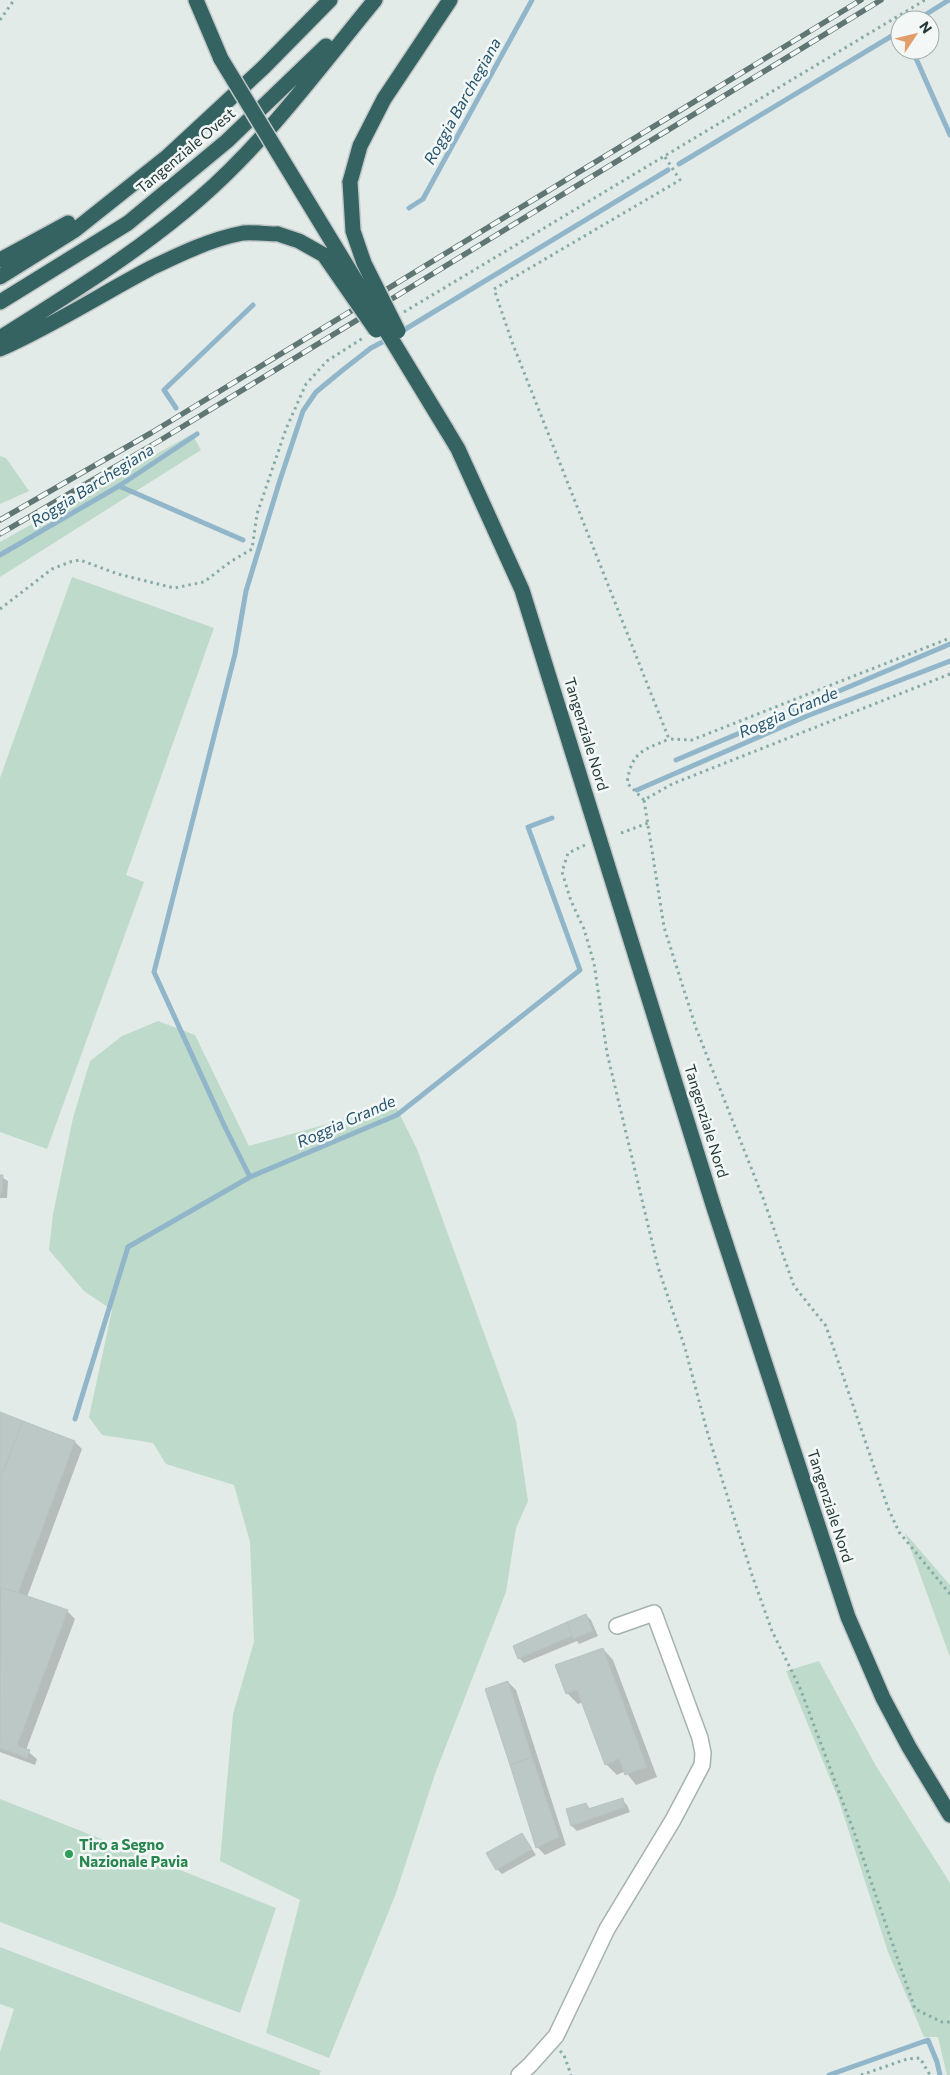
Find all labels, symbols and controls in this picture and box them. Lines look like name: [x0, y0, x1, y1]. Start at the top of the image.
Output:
north arrow: [890, 10, 940, 60]
text: N: [916, 18, 936, 36]
water label: Roggia Barchegiana: [419, 34, 504, 167]
street label: Tangenziale Ovest: [132, 104, 238, 197]
water label: Roggia Barchegiana: [27, 439, 157, 530]
street label: Tangenziale Nord: [561, 675, 613, 793]
water label: Roggia Grande: [735, 682, 841, 741]
street label: Tangenziale Nord: [681, 1062, 733, 1180]
water label: Roggia Grande: [294, 1090, 398, 1151]
street label: Tangenziale Nord: [804, 1447, 858, 1564]
place label: Tiro a Segno Nazionale Pavia: [79, 1835, 188, 1870]
marker: Tiro a Segno Nazionale Pavia: [63, 1848, 75, 1860]

